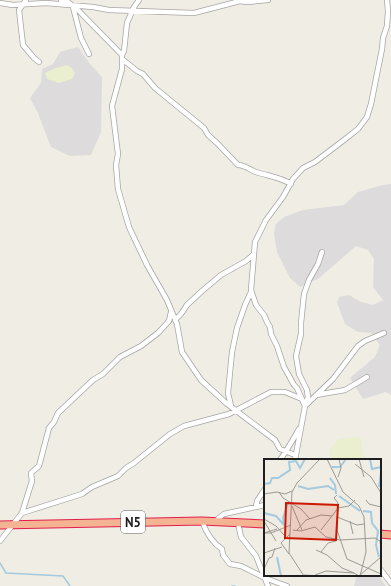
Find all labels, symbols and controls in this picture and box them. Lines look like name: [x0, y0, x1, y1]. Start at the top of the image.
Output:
inset map: [264, 459, 381, 576]
road number: N5: [121, 511, 145, 533]

